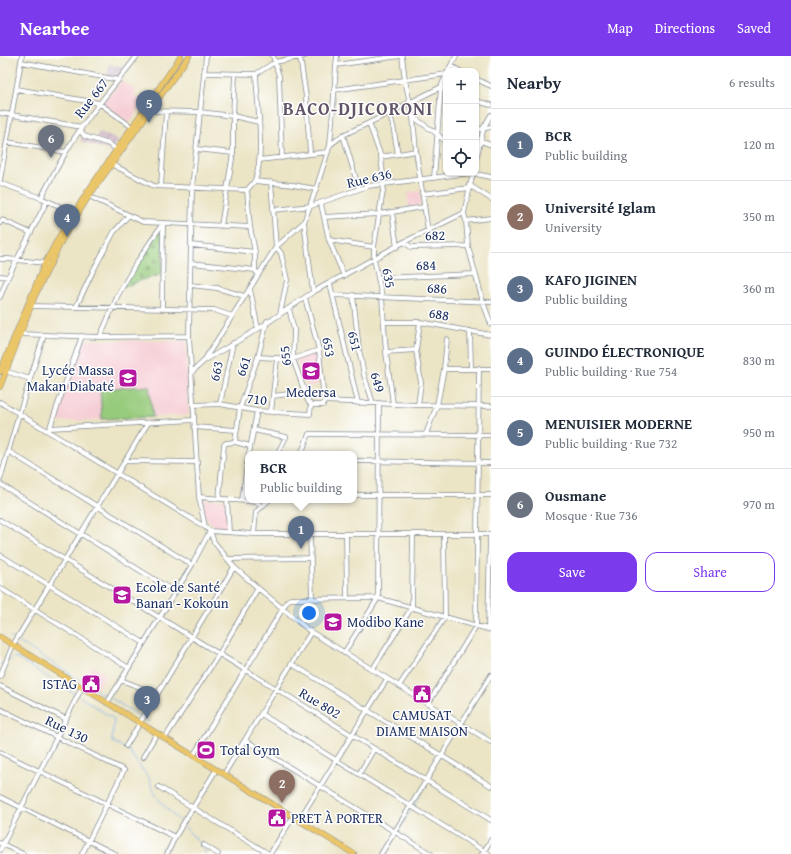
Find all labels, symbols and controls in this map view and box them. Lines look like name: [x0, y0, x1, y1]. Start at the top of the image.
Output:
text: Nearbee: [20, 14, 90, 42]
text: Map: [607, 18, 633, 38]
text: Directions: [655, 18, 715, 38]
text: Saved: [737, 18, 771, 38]
map controls: [443, 68, 479, 176]
button: +: [443, 68, 479, 104]
text: Nearby: [507, 70, 561, 95]
text: 6 results: [729, 73, 775, 92]
street label: Rue 667: [69, 74, 113, 122]
pin: 5: [136, 90, 162, 123]
district label: BACO-DJICORONI: [283, 95, 433, 122]
button: −: [443, 104, 479, 140]
pin: 6: [38, 125, 64, 158]
text: BCR: [545, 125, 572, 146]
text: 1: [517, 135, 523, 154]
text: 120 m: [743, 135, 775, 154]
button: locate: [443, 140, 479, 176]
text: Public building: [545, 146, 627, 165]
street label: Rue 636: [345, 163, 394, 193]
text: Université Iglam: [545, 197, 656, 218]
pin: 4: [54, 204, 80, 237]
text: 2: [517, 207, 523, 226]
text: 350 m: [743, 207, 775, 226]
text: University: [545, 218, 602, 237]
street label: 682: [425, 225, 445, 245]
street label: 684: [416, 255, 437, 275]
street label: 635: [377, 266, 401, 290]
text: KAFO JIGINEN: [545, 269, 637, 290]
street label: 686: [426, 277, 448, 299]
text: 3: [517, 279, 523, 298]
text: 360 m: [743, 279, 775, 298]
text: Public building: [545, 290, 627, 309]
street label: 688: [427, 302, 451, 326]
street label: 651: [343, 329, 367, 353]
street label: 653: [317, 335, 341, 359]
text: GUINDO ÉLECTRONIQUE: [545, 341, 704, 362]
street label: 655: [274, 345, 296, 367]
text: 4: [517, 351, 523, 370]
text: 830 m: [743, 351, 775, 370]
street label: 661: [230, 353, 256, 379]
street label: 663: [204, 359, 228, 383]
place label: Lycée Massa Makan Diabaté: [27, 360, 114, 396]
school or university icon: Medersa: [300, 360, 322, 382]
text: Public building · Rue 754: [545, 362, 677, 381]
school or university icon: Lycée Massa Makan Diabaté: [117, 367, 139, 389]
street label: 649: [365, 369, 391, 395]
place label: Medersa: [286, 382, 336, 402]
street label: 710: [246, 388, 269, 410]
text: MENUISIER MODERNE: [545, 413, 692, 434]
text: 5: [517, 423, 523, 442]
text: 950 m: [743, 423, 775, 442]
text: Public building · Rue 732: [545, 434, 677, 453]
popup: [245, 451, 357, 503]
text: BCR: [260, 457, 287, 478]
text: Public building: [260, 478, 342, 497]
text: Ousmane: [545, 485, 606, 506]
text: 6: [517, 495, 523, 514]
text: 970 m: [743, 495, 775, 514]
text: Mosque · Rue 736: [545, 506, 638, 525]
pin: 1: [288, 516, 314, 549]
button: Save: [507, 552, 637, 592]
button: Share: [645, 552, 775, 592]
place label: Ecole de Santé Banan - Kokoun: [136, 577, 229, 613]
school or university icon: Ecole de Santé Banan - Kokoun: [111, 584, 133, 606]
your location: [299, 603, 319, 623]
school or university icon: Modibo Kane: [322, 611, 344, 633]
place label: Modibo Kane: [347, 612, 424, 632]
public building icon: ISTAG: [80, 673, 102, 695]
place label: ISTAG: [42, 674, 77, 694]
street label: Rue 802: [295, 683, 345, 723]
public building icon: CAMUSAT DIAME MAISON: [411, 683, 433, 705]
pin: 3: [134, 686, 160, 719]
place label: CAMUSAT DIAME MAISON: [376, 705, 468, 741]
street label: Rue 130: [42, 710, 92, 748]
sports icon: Total Gym: [195, 739, 217, 761]
place label: Total Gym: [220, 740, 280, 760]
pin: 2: [269, 770, 295, 803]
public building icon: PRET À PORTER: [266, 807, 288, 829]
place label: PRET À PORTER: [291, 808, 384, 828]

